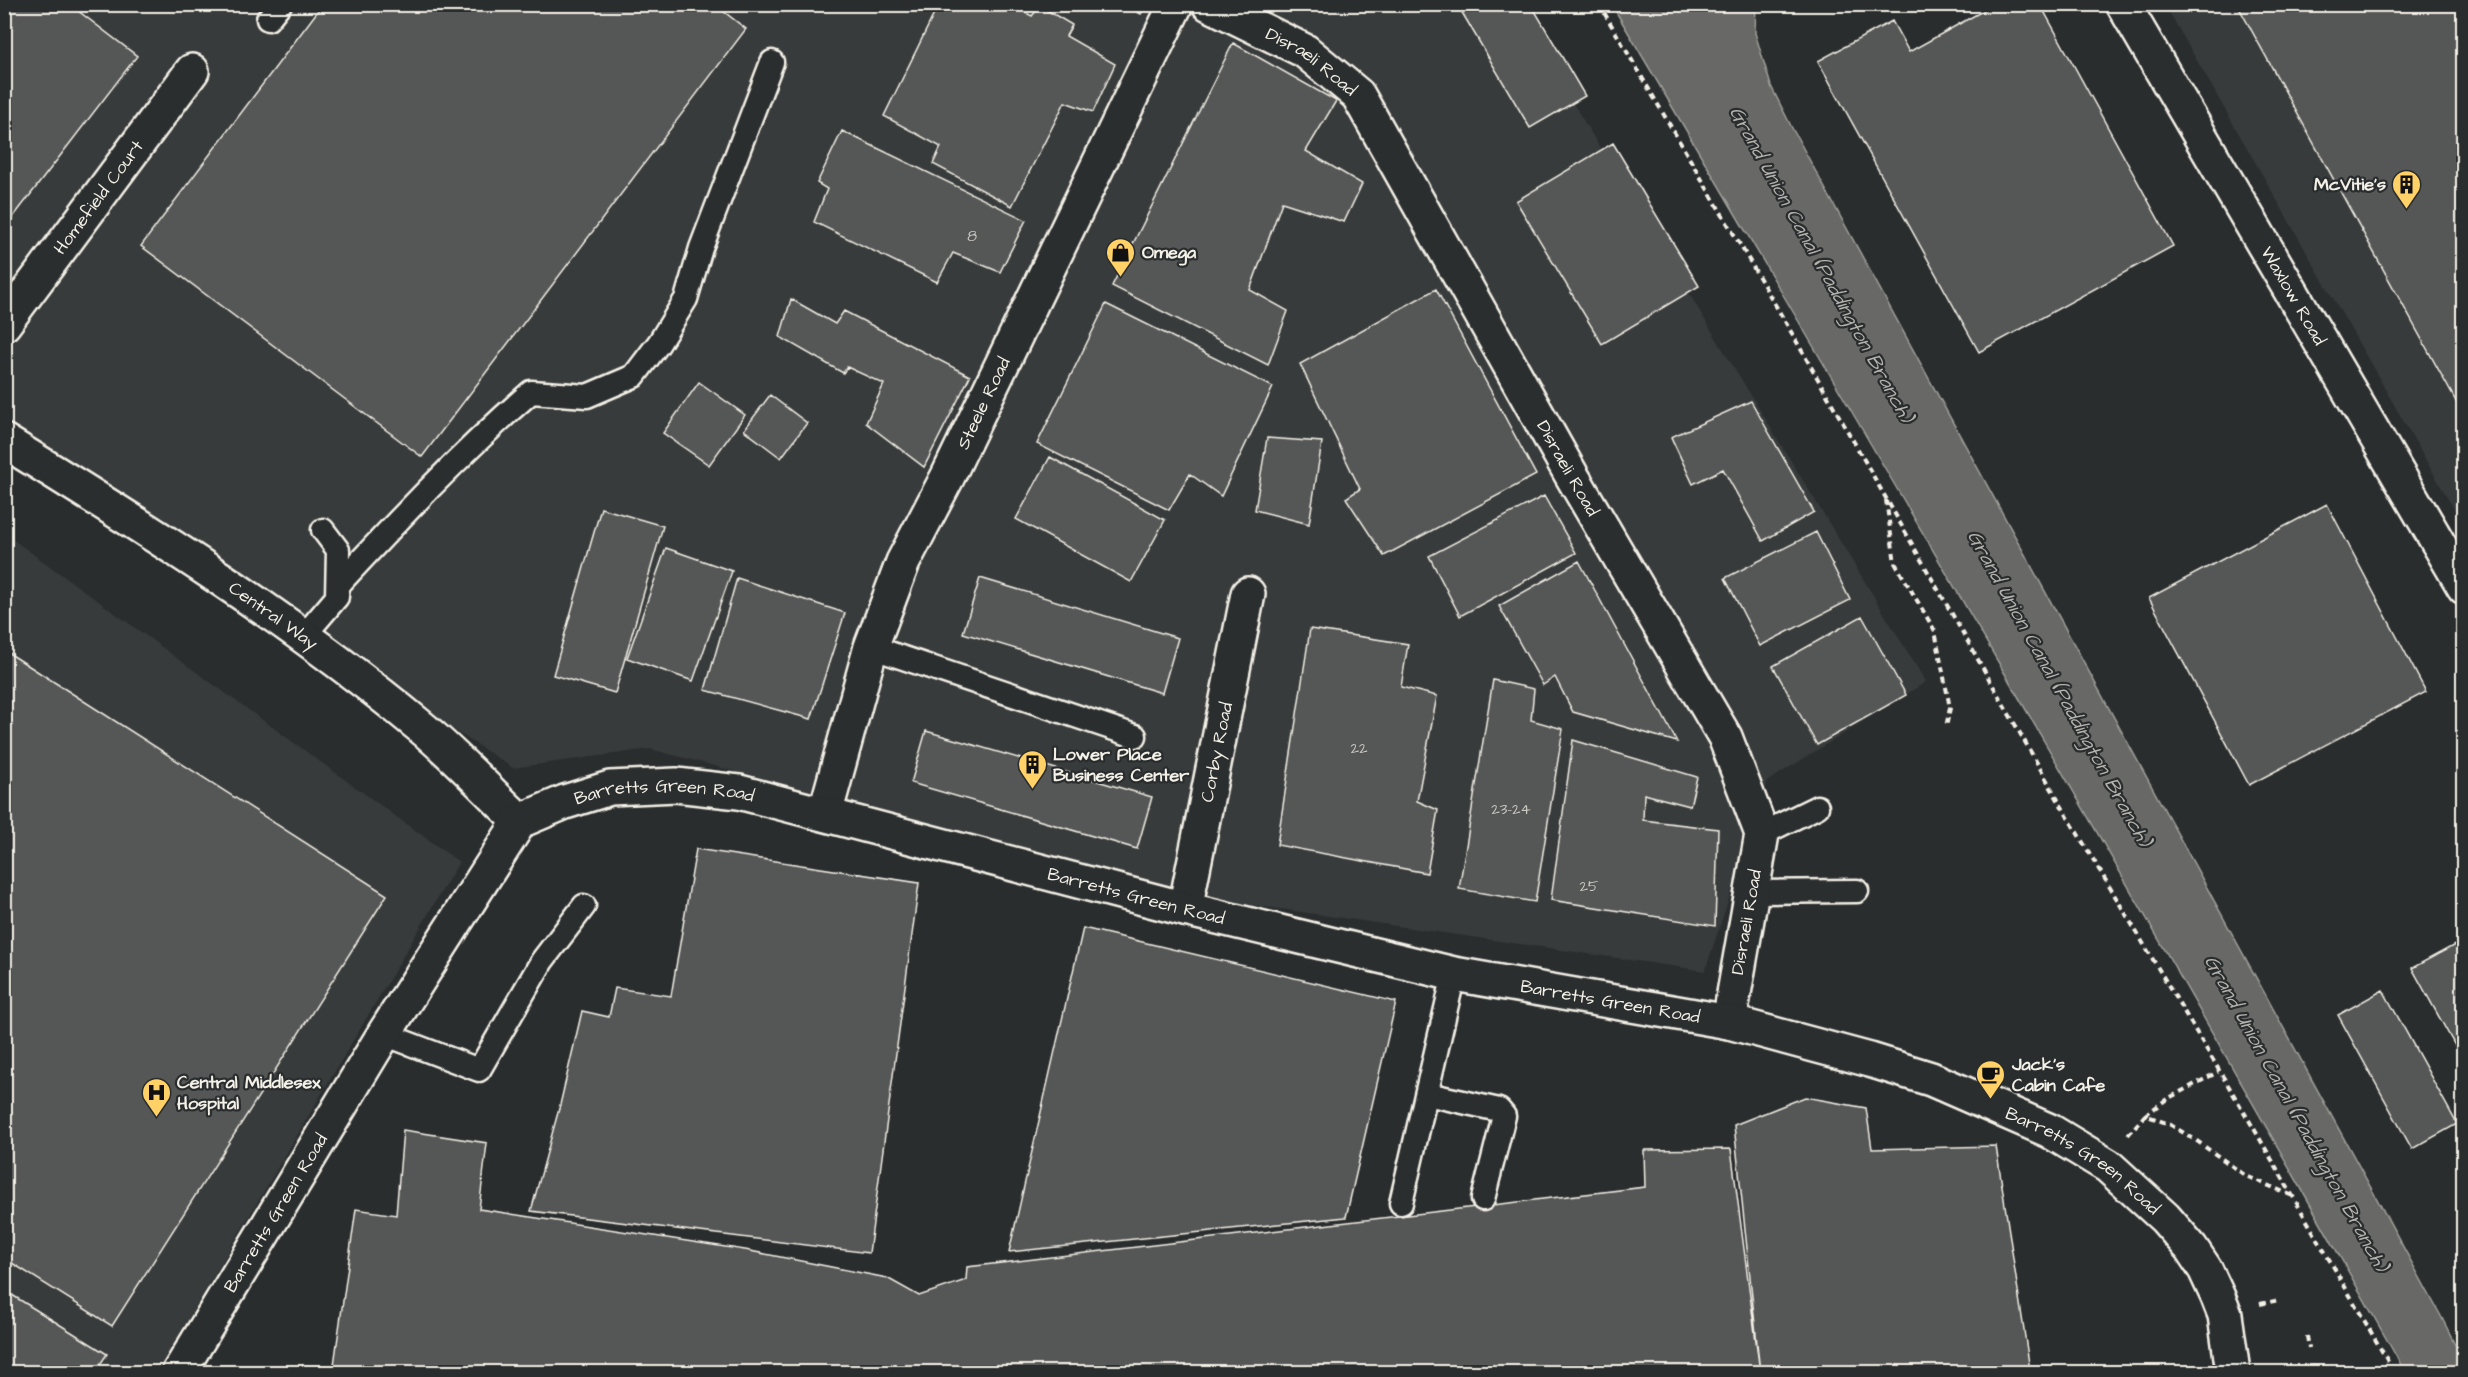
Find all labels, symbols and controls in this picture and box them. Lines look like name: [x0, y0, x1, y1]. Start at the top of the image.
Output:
street label: Disraeli Road: [1261, 22, 1362, 102]
water label: Grand Union Canal (Paddington Branch): [1721, 101, 1921, 430]
street label: Homefield Court: [48, 135, 150, 260]
building icon: McVitie's: [2391, 168, 2423, 210]
place label: McVitie's: [2314, 172, 2386, 197]
house number: 8: [967, 226, 977, 247]
shop icon: Omega: [1105, 236, 1137, 278]
place label: Omega: [1142, 240, 1197, 266]
street label: Waxlow Road: [2254, 242, 2332, 350]
street label: Steele Road: [951, 353, 1017, 454]
street label: Disraeli Road: [1530, 416, 1605, 521]
water label: Grand Union Canal (Paddington Branch): [1959, 525, 2159, 854]
street label: Central Way: [223, 576, 323, 657]
street label: Corby Road: [1195, 700, 1239, 804]
house number: 22: [1350, 738, 1368, 759]
place label: Lower Place Business Center: [1053, 742, 1189, 788]
building icon: Lower Place Business Center: [1016, 748, 1048, 790]
street label: Barretts Green Road: [571, 773, 757, 811]
house number: 23-24: [1491, 799, 1531, 820]
street label: Barretts Green Road: [1045, 861, 1227, 931]
street label: Disraeli Road: [1725, 868, 1768, 977]
house number: 25: [1579, 876, 1599, 897]
water label: Grand Union Canal (Paddington Branch): [2196, 950, 2396, 1279]
street label: Barretts Green Road: [1519, 974, 1702, 1030]
place label: Jack's Cabin Cafe: [2011, 1052, 2106, 1098]
cafe icon: Jack's Cabin Cafe: [1975, 1058, 2007, 1100]
place label: Central Middlesex Hospital: [177, 1070, 321, 1116]
hospital icon: Central Middlesex Hospital: [140, 1076, 172, 1118]
street label: Barretts Green Road: [2002, 1101, 2166, 1221]
street label: Barretts Green Road: [218, 1129, 334, 1297]

